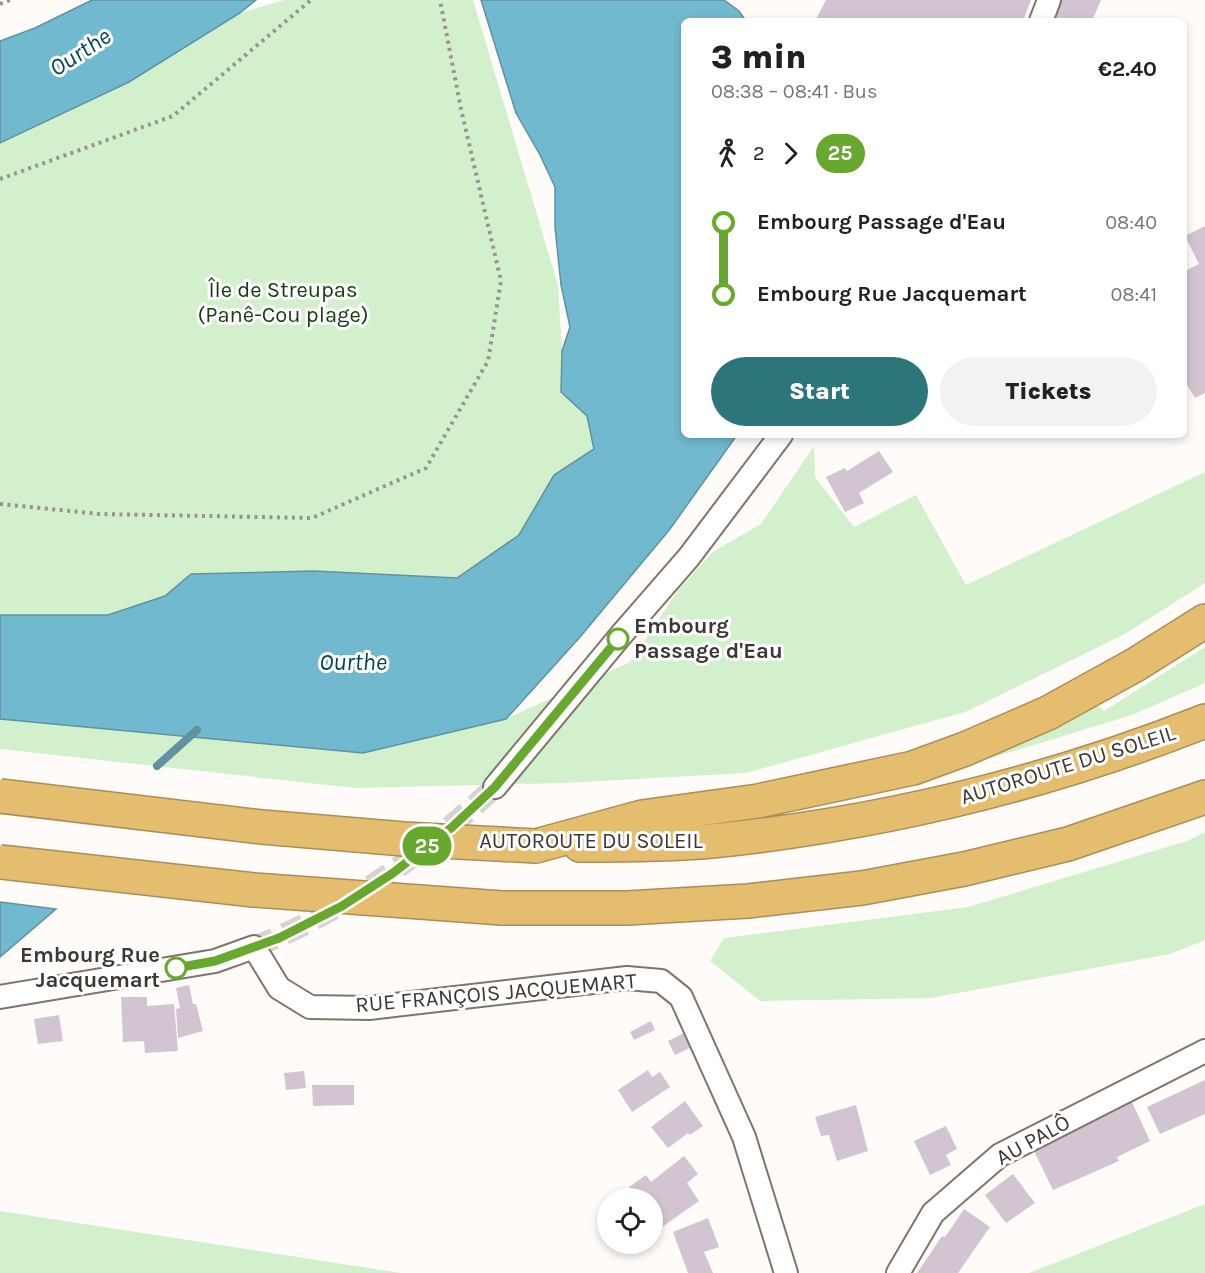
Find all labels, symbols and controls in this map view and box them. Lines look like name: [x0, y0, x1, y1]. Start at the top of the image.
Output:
water label: Ourthe: [44, 22, 116, 82]
text: 3 min: [711, 38, 806, 76]
text: €2.40: [1098, 56, 1157, 82]
text: 08:38 – 08:41 · Bus: [711, 80, 878, 103]
icon: walk: [711, 137, 744, 170]
icon: forward: [774, 137, 807, 170]
text: 25: [828, 141, 853, 165]
text: 2: [753, 142, 765, 165]
text: Embourg Passage d'Eau: [757, 209, 1006, 235]
text: 08:40: [1105, 211, 1157, 234]
park label: Île de Streupas (Panê-Cou plage): [197, 277, 369, 328]
text: Embourg Rue Jacquemart: [757, 281, 1027, 307]
text: 08:41: [1110, 283, 1157, 306]
button: Start: [711, 357, 928, 426]
button: Tickets: [940, 357, 1157, 426]
place label: Embourg Passage d'Eau: [634, 613, 783, 664]
marker: Embourg Passage d'Eau: [607, 628, 629, 650]
water label: Ourthe: [319, 648, 387, 676]
street label: AUTOROUTE DU SOLEIL: [957, 720, 1179, 810]
line badge: 25: [400, 826, 454, 866]
street label: AUTOROUTE DU SOLEIL: [479, 828, 703, 854]
text: 25: [415, 834, 439, 858]
place label: Embourg Rue Jacquemart: [20, 942, 160, 993]
marker: Embourg Rue Jacquemart: [165, 957, 187, 979]
street label: RUE FRANÇOIS JACQUEMART: [354, 968, 638, 1018]
street label: AU PALÔ: [991, 1109, 1075, 1171]
map controls: [597, 1188, 663, 1254]
button: locate: [597, 1188, 663, 1254]

